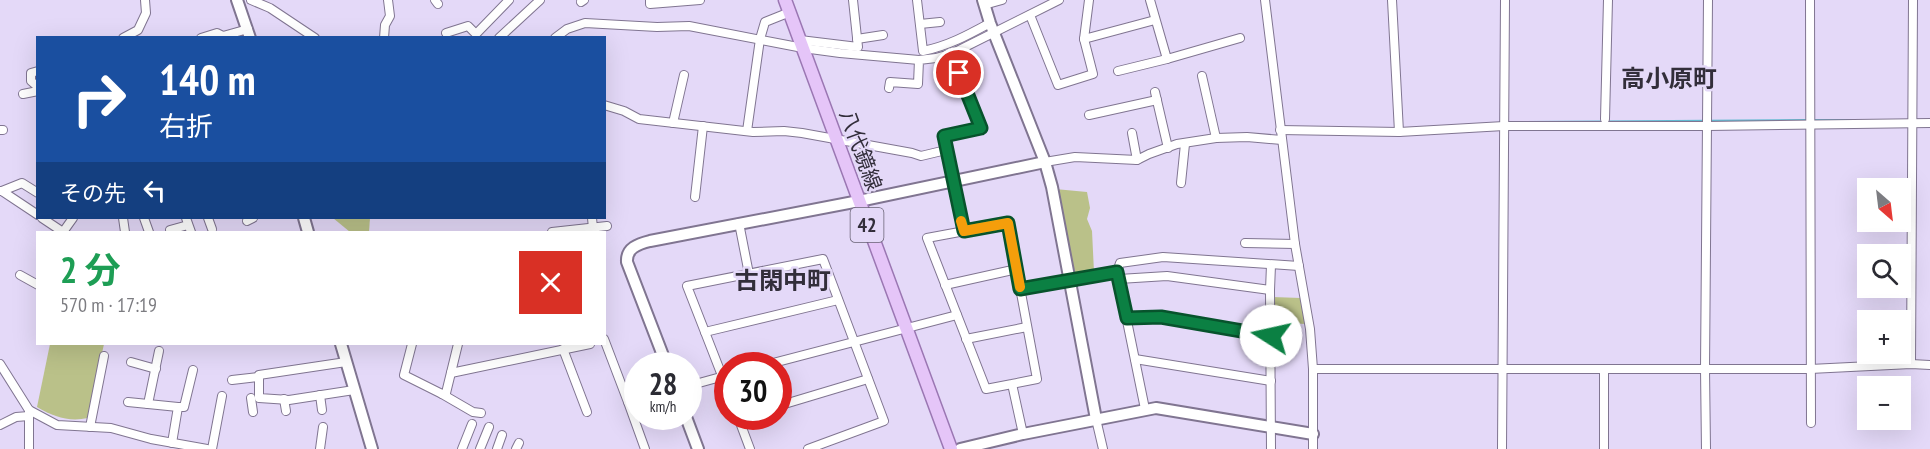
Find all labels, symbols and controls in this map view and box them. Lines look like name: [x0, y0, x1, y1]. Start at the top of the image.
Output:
pin: [933, 47, 984, 98]
text: 140 m: [159, 52, 256, 107]
icon: arrive: [942, 56, 975, 89]
icon: right: [60, 60, 138, 138]
district label: 高小原町: [1621, 63, 1717, 94]
street label: 八代鏡線: [834, 106, 888, 194]
text: 右折: [159, 109, 213, 143]
icon: left: [138, 174, 171, 207]
north arrow: [1857, 178, 1911, 232]
map controls: [1857, 178, 1911, 430]
text: その先: [60, 179, 126, 207]
road number: 42: [850, 208, 884, 242]
button: search: [1857, 244, 1911, 298]
text: 2 分: [60, 246, 121, 293]
button: close: [519, 251, 582, 314]
district label: 古閑中町: [735, 265, 831, 296]
text: 570 m · 17:19: [60, 292, 157, 318]
position arrow: [1239, 304, 1303, 368]
button: +: [1857, 310, 1911, 364]
speed limit sign: 30: [714, 352, 792, 430]
text: 28: [649, 364, 677, 403]
button: −: [1857, 376, 1911, 430]
text: km/h: [650, 397, 676, 416]

